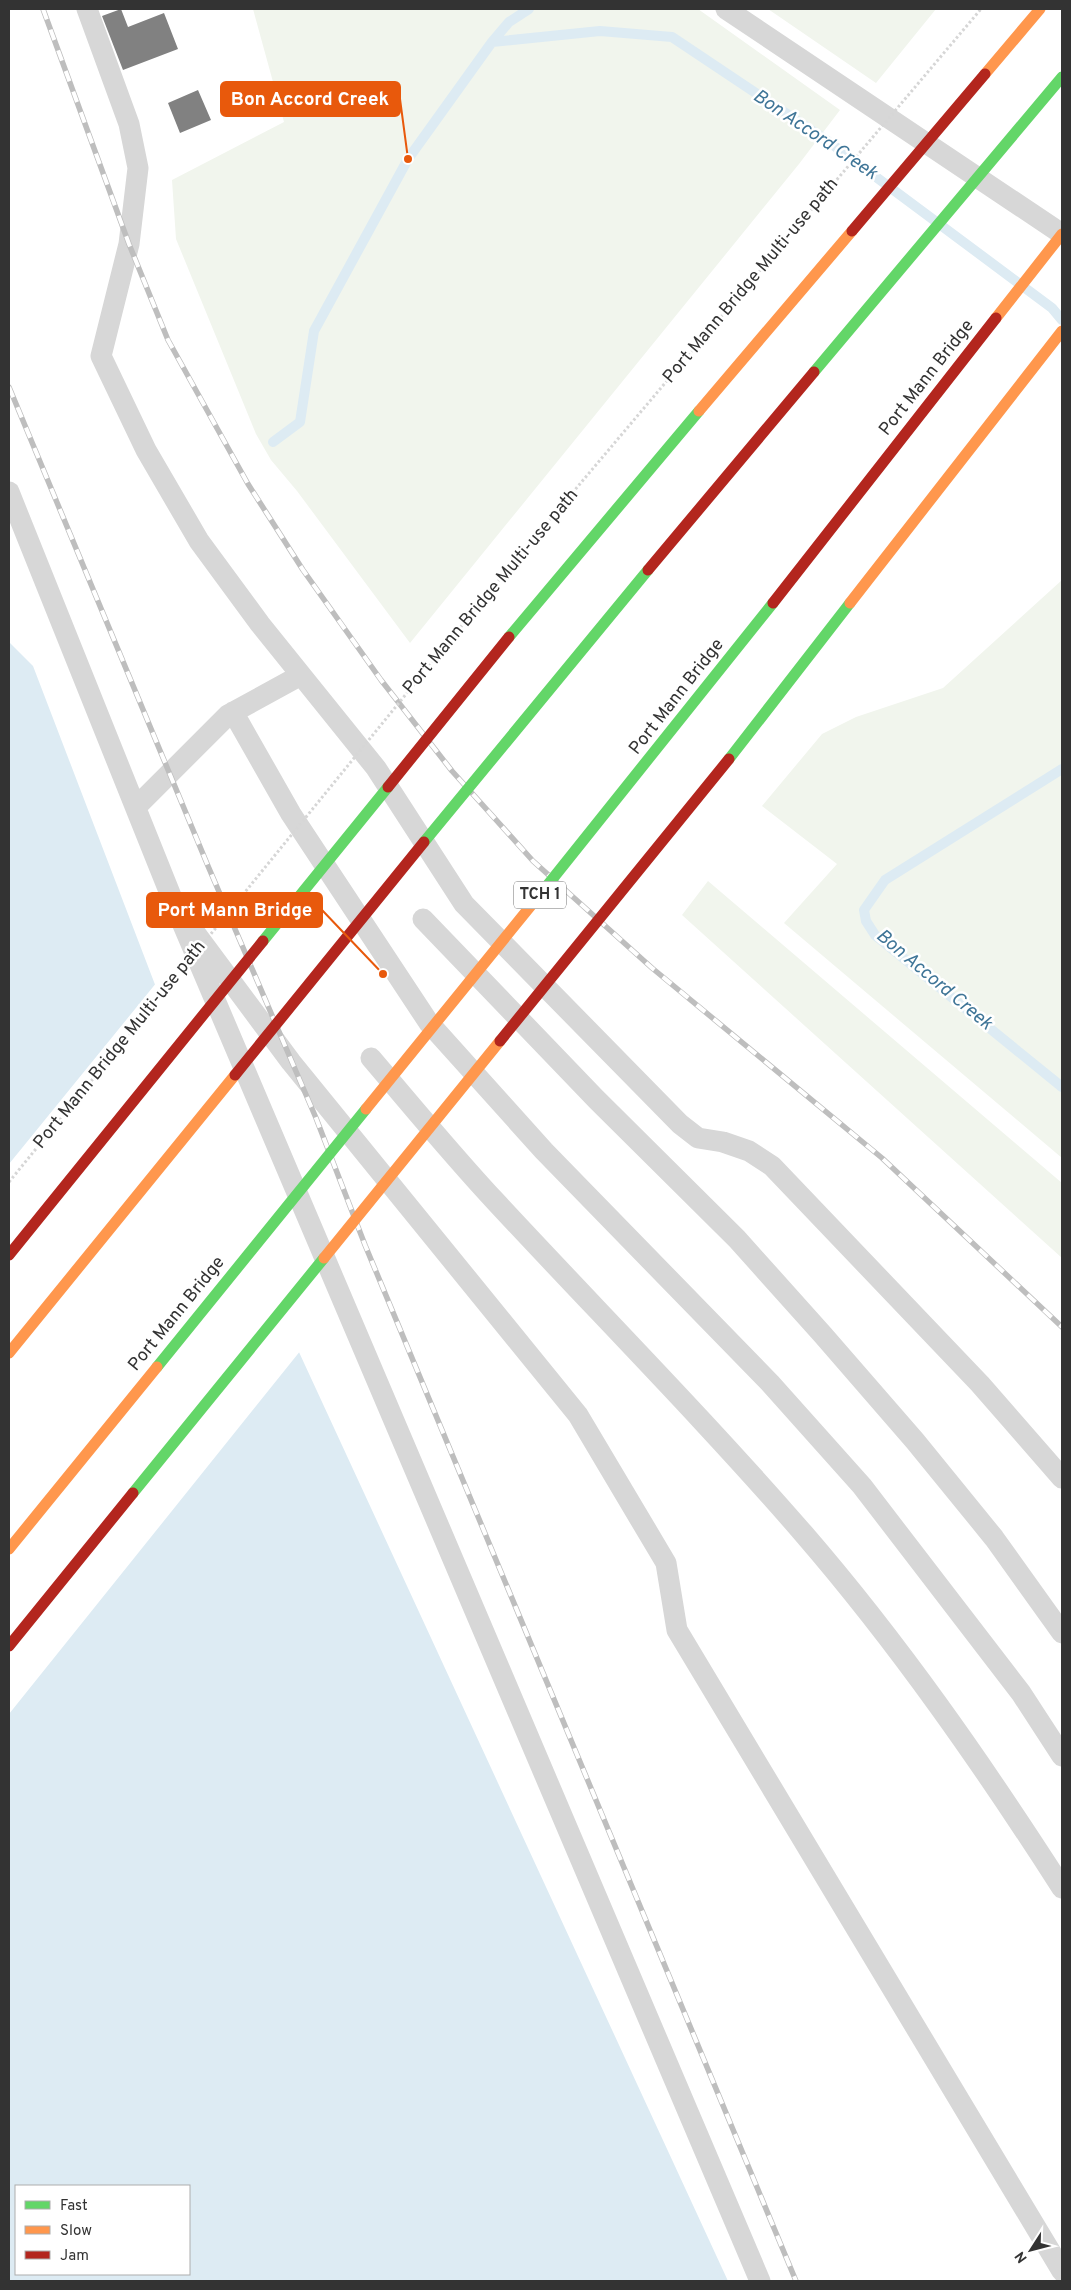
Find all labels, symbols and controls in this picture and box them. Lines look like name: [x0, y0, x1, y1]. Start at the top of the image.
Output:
callout: Bon Accord Creek: [221, 82, 400, 116]
water label: Bon Accord Creek: [748, 84, 882, 186]
text: Bon Accord Creek: [231, 88, 390, 112]
street label: Port Mann Bridge Multi-use path: [658, 173, 844, 389]
street label: Port Mann Bridge: [874, 315, 980, 441]
street label: Port Mann Bridge Multi-use path: [398, 484, 584, 700]
street label: Port Mann Bridge: [624, 634, 730, 760]
road number: TCH 1: [514, 882, 566, 908]
callout: Port Mann Bridge: [147, 893, 322, 927]
text: Port Mann Bridge: [158, 899, 312, 923]
water label: Bon Accord Creek: [871, 924, 998, 1036]
street label: Port Mann Bridge Multi-use path: [29, 936, 211, 1154]
street label: Port Mann Bridge: [124, 1252, 230, 1376]
legend: [15, 2185, 190, 2275]
text: Fast: [60, 2197, 88, 2216]
text: Slow: [60, 2222, 92, 2241]
north arrow: [1006, 2225, 1056, 2275]
text: Jam: [60, 2247, 89, 2266]
text: N: [1012, 2248, 1032, 2266]

